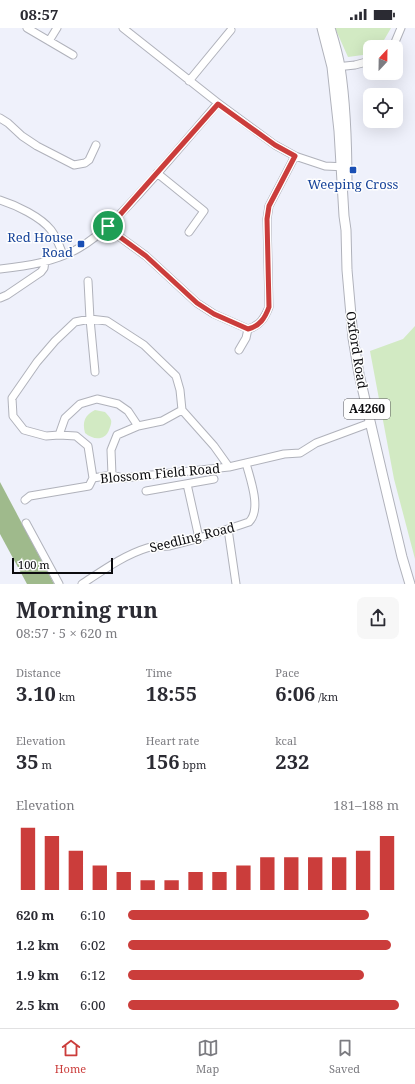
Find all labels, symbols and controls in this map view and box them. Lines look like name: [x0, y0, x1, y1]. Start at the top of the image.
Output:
text: 08:57: [20, 4, 58, 24]
north arrow: [363, 40, 403, 80]
map controls: [363, 40, 403, 128]
button: locate: [363, 88, 403, 128]
marker: Weeping Cross: [348, 165, 358, 175]
place label: Weeping Cross: [308, 175, 399, 193]
pin: [91, 209, 125, 243]
icon: arrive: [97, 215, 119, 237]
place label: Red House Road: [7, 228, 73, 261]
marker: Red House Road: [76, 239, 86, 249]
street label: Oxford Road: [342, 310, 372, 390]
road number: A4260: [344, 399, 390, 419]
street label: Blossom Field Road: [99, 459, 221, 487]
street label: Seedling Road: [147, 518, 237, 556]
scale bar: [12, 556, 113, 575]
text: 100 m: [18, 557, 50, 572]
text: Morning run: [16, 594, 158, 624]
button: share: [357, 597, 399, 639]
text: 08:57 · 5 × 620 m: [16, 624, 118, 642]
text: Distance: [16, 665, 61, 680]
text: Time: [146, 665, 172, 680]
text: Pace: [275, 665, 299, 680]
text: 3.10: [16, 680, 56, 707]
text: 18:55: [146, 680, 197, 707]
text: 6:06: [275, 680, 315, 707]
text: km: [56, 689, 75, 704]
text: /km: [315, 689, 338, 704]
text: Elevation: [16, 733, 66, 748]
text: Heart rate: [146, 733, 199, 748]
text: kcal: [275, 733, 297, 748]
text: 35: [16, 748, 39, 775]
text: 156: [146, 748, 180, 775]
text: 232: [275, 748, 309, 775]
text: m: [39, 757, 52, 772]
text: bpm: [180, 757, 206, 772]
text: Elevation: [16, 796, 75, 814]
text: 181–188 m: [333, 796, 399, 814]
text: 620 m: [16, 906, 54, 924]
text: 6:10: [80, 906, 106, 924]
text: 1.2 km: [16, 936, 59, 954]
text: 6:02: [80, 936, 106, 954]
text: 1.9 km: [16, 966, 59, 984]
text: 6:12: [80, 966, 106, 984]
text: 2.5 km: [16, 996, 59, 1014]
text: 6:00: [80, 996, 106, 1014]
tab: Home: [55, 1037, 86, 1076]
tab: Map: [196, 1037, 219, 1076]
tab: Saved: [329, 1037, 360, 1076]

